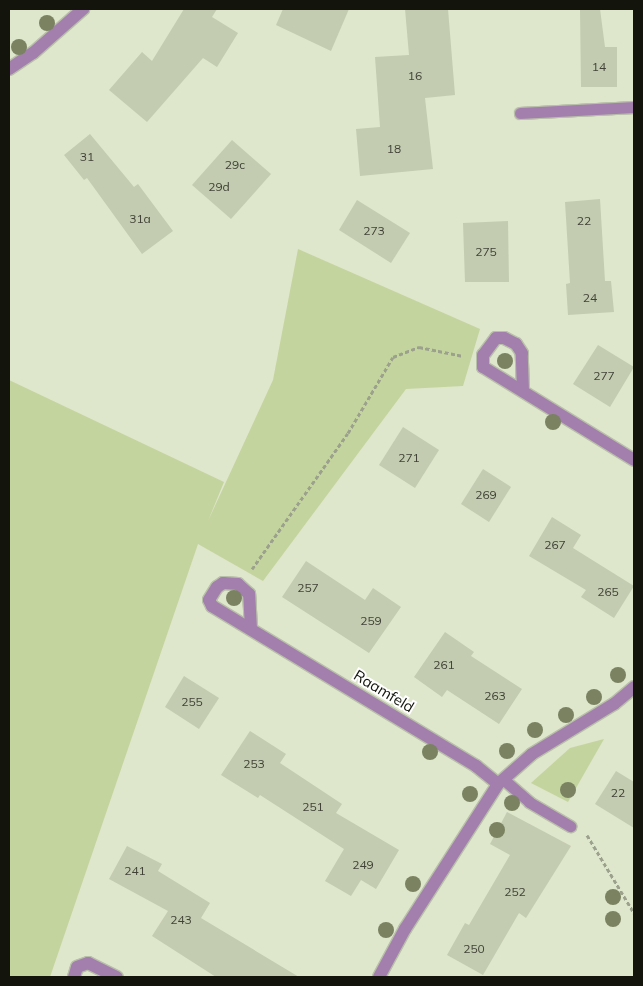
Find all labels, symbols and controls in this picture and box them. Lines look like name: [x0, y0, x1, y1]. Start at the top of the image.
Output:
house number: 14: [592, 60, 606, 74]
house number: 16: [408, 69, 422, 83]
house number: 18: [387, 142, 401, 156]
house number: 31: [80, 150, 94, 164]
house number: 29c: [225, 158, 245, 172]
house number: 29d: [208, 180, 230, 194]
house number: 31a: [129, 212, 151, 226]
house number: 22: [577, 214, 591, 228]
house number: 273: [363, 224, 385, 238]
house number: 275: [475, 245, 497, 259]
house number: 24: [583, 291, 597, 305]
house number: 277: [593, 369, 615, 383]
house number: 271: [398, 451, 420, 465]
house number: 269: [475, 488, 497, 502]
house number: 267: [544, 538, 566, 552]
house number: 257: [297, 581, 319, 595]
house number: 265: [597, 585, 619, 599]
house number: 259: [360, 614, 382, 628]
house number: 261: [433, 658, 455, 672]
street label: Raamfeld: [351, 666, 417, 716]
house number: 263: [484, 689, 506, 703]
house number: 255: [181, 695, 203, 709]
house number: 253: [243, 757, 265, 771]
house number: 22: [611, 786, 625, 800]
house number: 251: [302, 800, 324, 814]
house number: 249: [352, 858, 374, 872]
house number: 241: [124, 864, 146, 878]
house number: 252: [504, 885, 526, 899]
house number: 243: [170, 913, 192, 927]
house number: 250: [463, 942, 485, 956]

